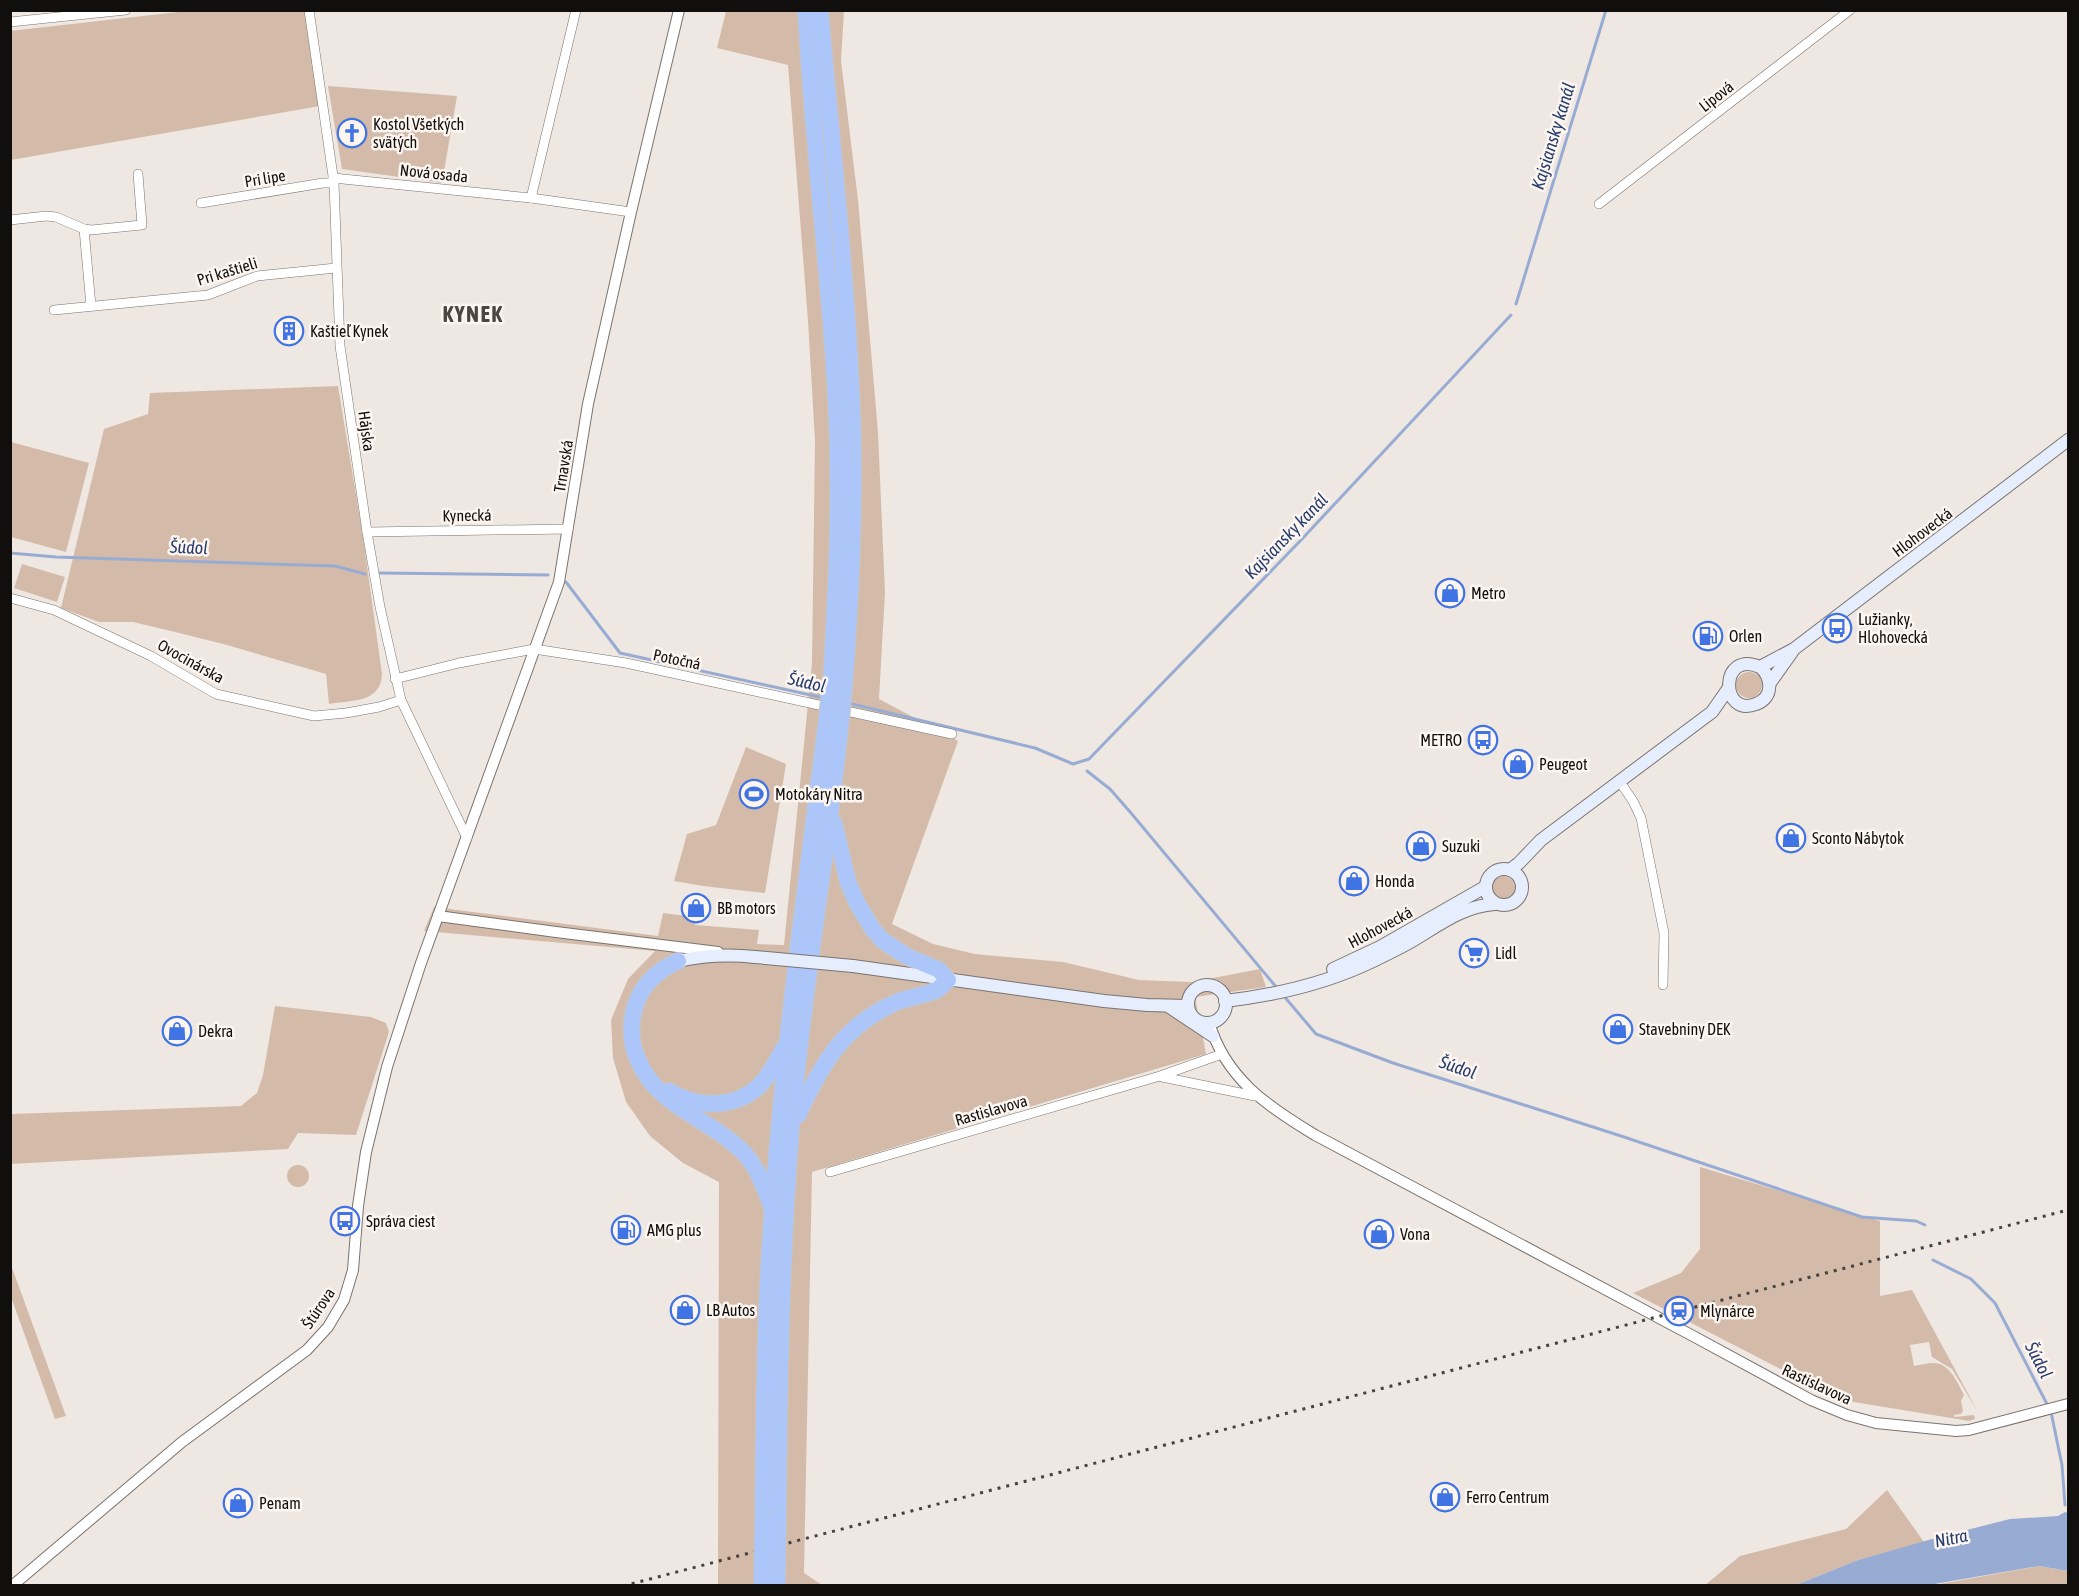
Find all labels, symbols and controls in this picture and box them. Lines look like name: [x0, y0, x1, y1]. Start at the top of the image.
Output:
street label: Lipová: [1695, 77, 1737, 116]
water label: Kajsiansky kanál: [1527, 80, 1579, 192]
place label: Kostol Všetkých svätých: [373, 115, 464, 152]
church icon: Kostol Všetkých svätých: [336, 117, 368, 149]
street label: Nová osada: [399, 160, 469, 186]
street label: Pri lipe: [243, 166, 287, 191]
street label: Pri kaštieli: [195, 253, 259, 289]
district label: KYNEK: [442, 301, 504, 327]
building icon: Kaštieľ Kynek: [273, 315, 305, 347]
place label: Kaštieľ Kynek: [310, 322, 389, 341]
street label: Hájska: [354, 410, 379, 452]
street label: Trnavská: [550, 439, 576, 493]
water label: Kajsiansky kanál: [1240, 489, 1332, 583]
street label: Hlohovecká: [1889, 504, 1955, 560]
street label: Kynecká: [442, 506, 492, 525]
water label: Šúdol: [169, 536, 208, 558]
shop icon: Metro: [1434, 577, 1466, 609]
place label: Metro: [1471, 584, 1506, 602]
place label: Lužianky, Hlohovecká: [1858, 610, 1928, 646]
bus stop icon: Lužianky, Hlohovecká: [1821, 612, 1853, 644]
fuel station icon: Orlen: [1692, 620, 1724, 652]
place label: Orlen: [1729, 627, 1762, 645]
street label: Ovocinárska: [155, 635, 227, 687]
street label: Potočná: [652, 645, 702, 673]
water label: Šúdol: [785, 667, 828, 697]
bus stop icon: METRO: [1467, 724, 1499, 756]
place label: METRO: [1420, 731, 1462, 749]
shop icon: Peugeot: [1502, 748, 1534, 780]
place label: Peugeot: [1539, 755, 1588, 774]
sports icon: Motokáry Nitra: [738, 778, 770, 810]
place label: Motokáry Nitra: [775, 785, 863, 804]
shop icon: Sconto Nábytok: [1775, 822, 1807, 854]
place label: Sconto Nábytok: [1812, 829, 1904, 848]
shop icon: Suzuki: [1405, 830, 1437, 862]
place label: Suzuki: [1442, 837, 1480, 855]
shop icon: Honda: [1338, 865, 1370, 897]
place label: Honda: [1375, 872, 1415, 890]
shop icon: BB motors: [680, 892, 712, 924]
place label: BB motors: [717, 899, 776, 917]
street label: Hlohovecká: [1345, 903, 1415, 951]
supermarket icon: Lidl: [1458, 937, 1490, 969]
place label: Lidl: [1495, 944, 1517, 962]
shop icon: Stavebniny DEK: [1602, 1013, 1634, 1045]
shop icon: Dekra: [161, 1015, 193, 1047]
place label: Stavebniny DEK: [1639, 1020, 1731, 1039]
place label: Dekra: [198, 1022, 233, 1040]
water label: Šúdol: [1436, 1051, 1479, 1083]
street label: Rastislavova: [953, 1091, 1029, 1129]
bus stop icon: Správa ciest: [329, 1205, 361, 1237]
place label: Správa ciest: [366, 1212, 436, 1231]
fuel station icon: AMG plus: [610, 1214, 642, 1246]
shop icon: Vona: [1363, 1218, 1395, 1250]
place label: AMG plus: [647, 1221, 702, 1240]
place label: Vona: [1400, 1225, 1430, 1243]
street label: Štúrova: [298, 1284, 338, 1332]
shop icon: LB Autos: [669, 1294, 701, 1326]
station icon: Mlynárce: [1663, 1295, 1695, 1327]
place label: LB Autos: [706, 1301, 756, 1319]
place label: Mlynárce: [1700, 1302, 1755, 1321]
water label: Šúdol: [2021, 1337, 2057, 1382]
street label: Rastislavova: [1779, 1360, 1855, 1408]
shop icon: Ferro Centrum: [1429, 1481, 1461, 1513]
shop icon: Penam: [222, 1487, 254, 1519]
place label: Ferro Centrum: [1466, 1488, 1549, 1506]
place label: Penam: [259, 1494, 301, 1512]
water label: Nitra: [1933, 1524, 1970, 1551]

